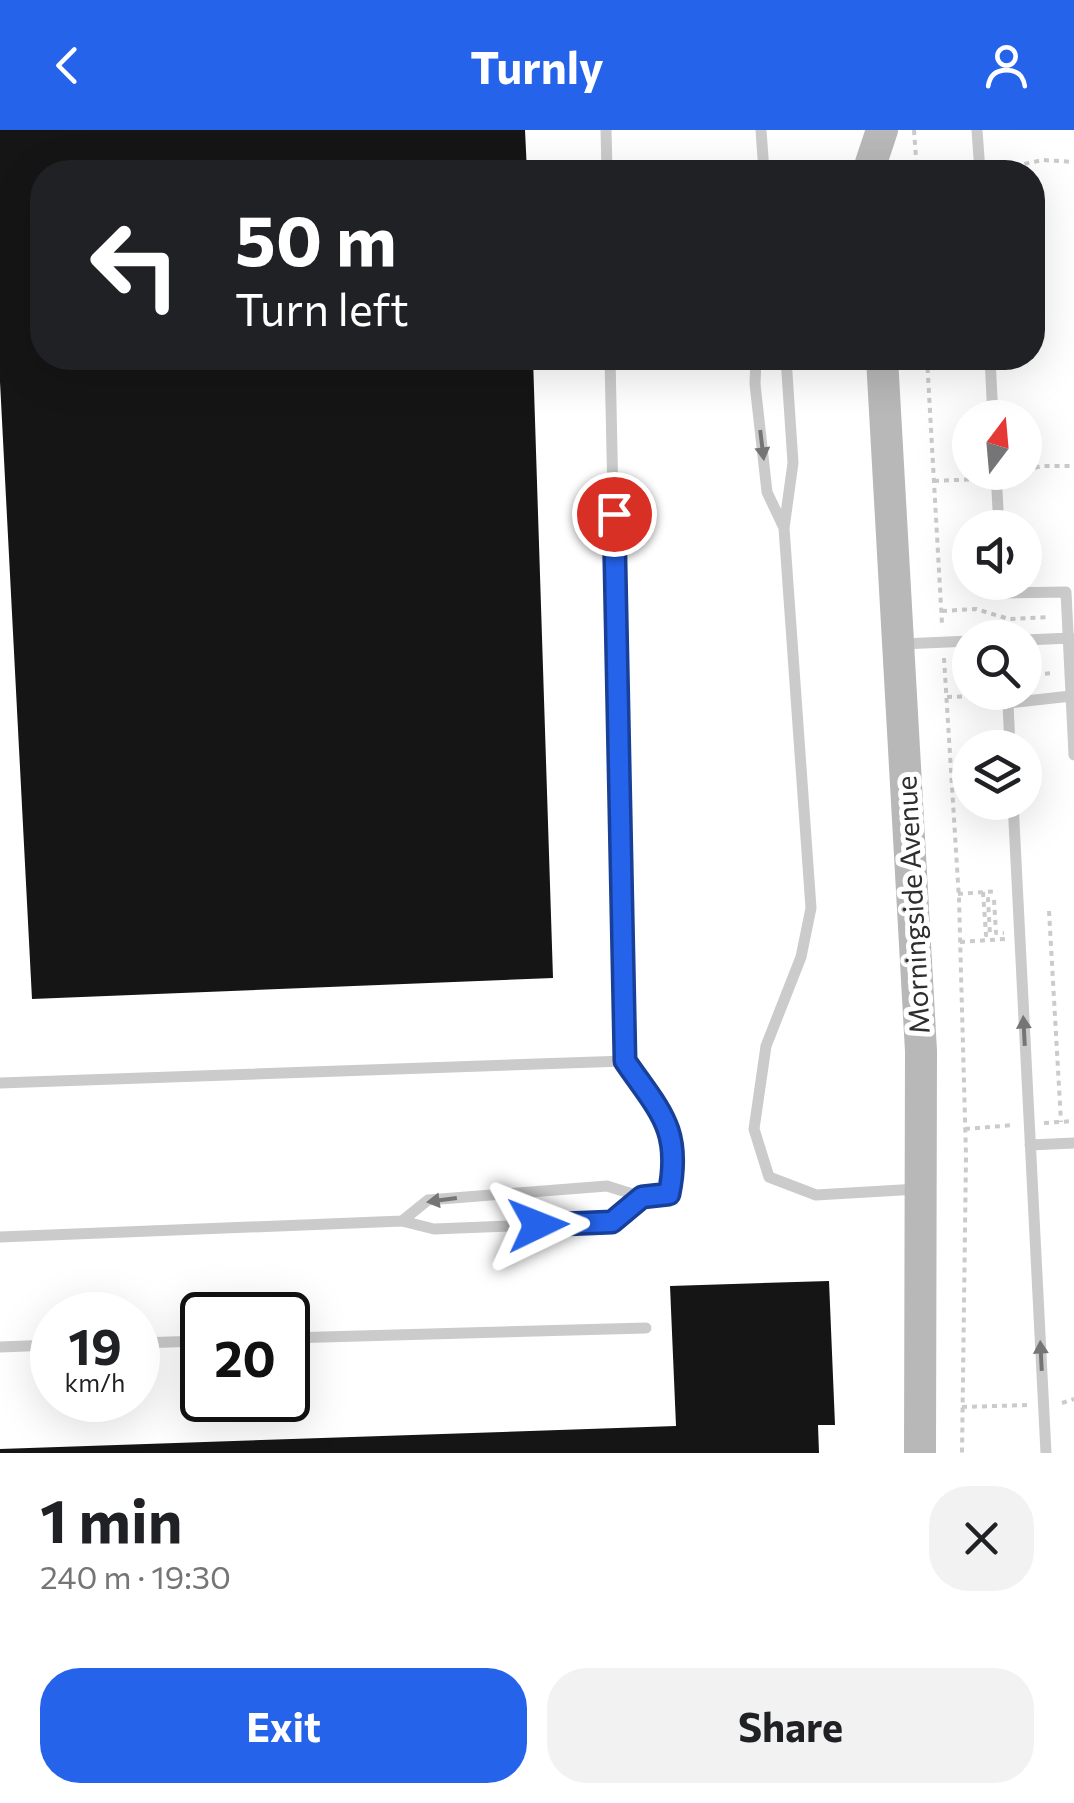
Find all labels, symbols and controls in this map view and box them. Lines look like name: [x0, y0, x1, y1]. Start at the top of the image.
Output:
icon: back: [40, 38, 95, 93]
text: Turnly: [470, 38, 604, 93]
icon: person: [979, 38, 1034, 93]
text: 50 m: [235, 195, 397, 280]
icon: left: [70, 200, 200, 330]
text: Turn left: [235, 280, 409, 335]
north arrow: [952, 400, 1042, 490]
map controls: [952, 400, 1042, 820]
one-way arrow: [754, 429, 770, 461]
pin: [572, 472, 657, 557]
icon: arrive: [587, 487, 642, 542]
button: sound: [952, 510, 1042, 600]
button: search: [952, 620, 1042, 710]
button: layers: [952, 730, 1042, 820]
street label: Morningside Avenue: [888, 775, 936, 1035]
one-way arrow: [1016, 1015, 1032, 1047]
position arrow: [486, 1173, 590, 1277]
one-way arrow: [426, 1192, 457, 1208]
speed limit sign: 20: [180, 1292, 310, 1422]
text: 19: [68, 1314, 122, 1375]
one-way arrow: [1033, 1339, 1049, 1371]
text: km/h: [65, 1367, 125, 1397]
text: 1 min: [40, 1482, 182, 1555]
button: close: [929, 1486, 1034, 1591]
text: 240 m · 19:30: [40, 1556, 231, 1596]
button: Exit: [40, 1668, 527, 1783]
button: Share: [547, 1668, 1034, 1783]

